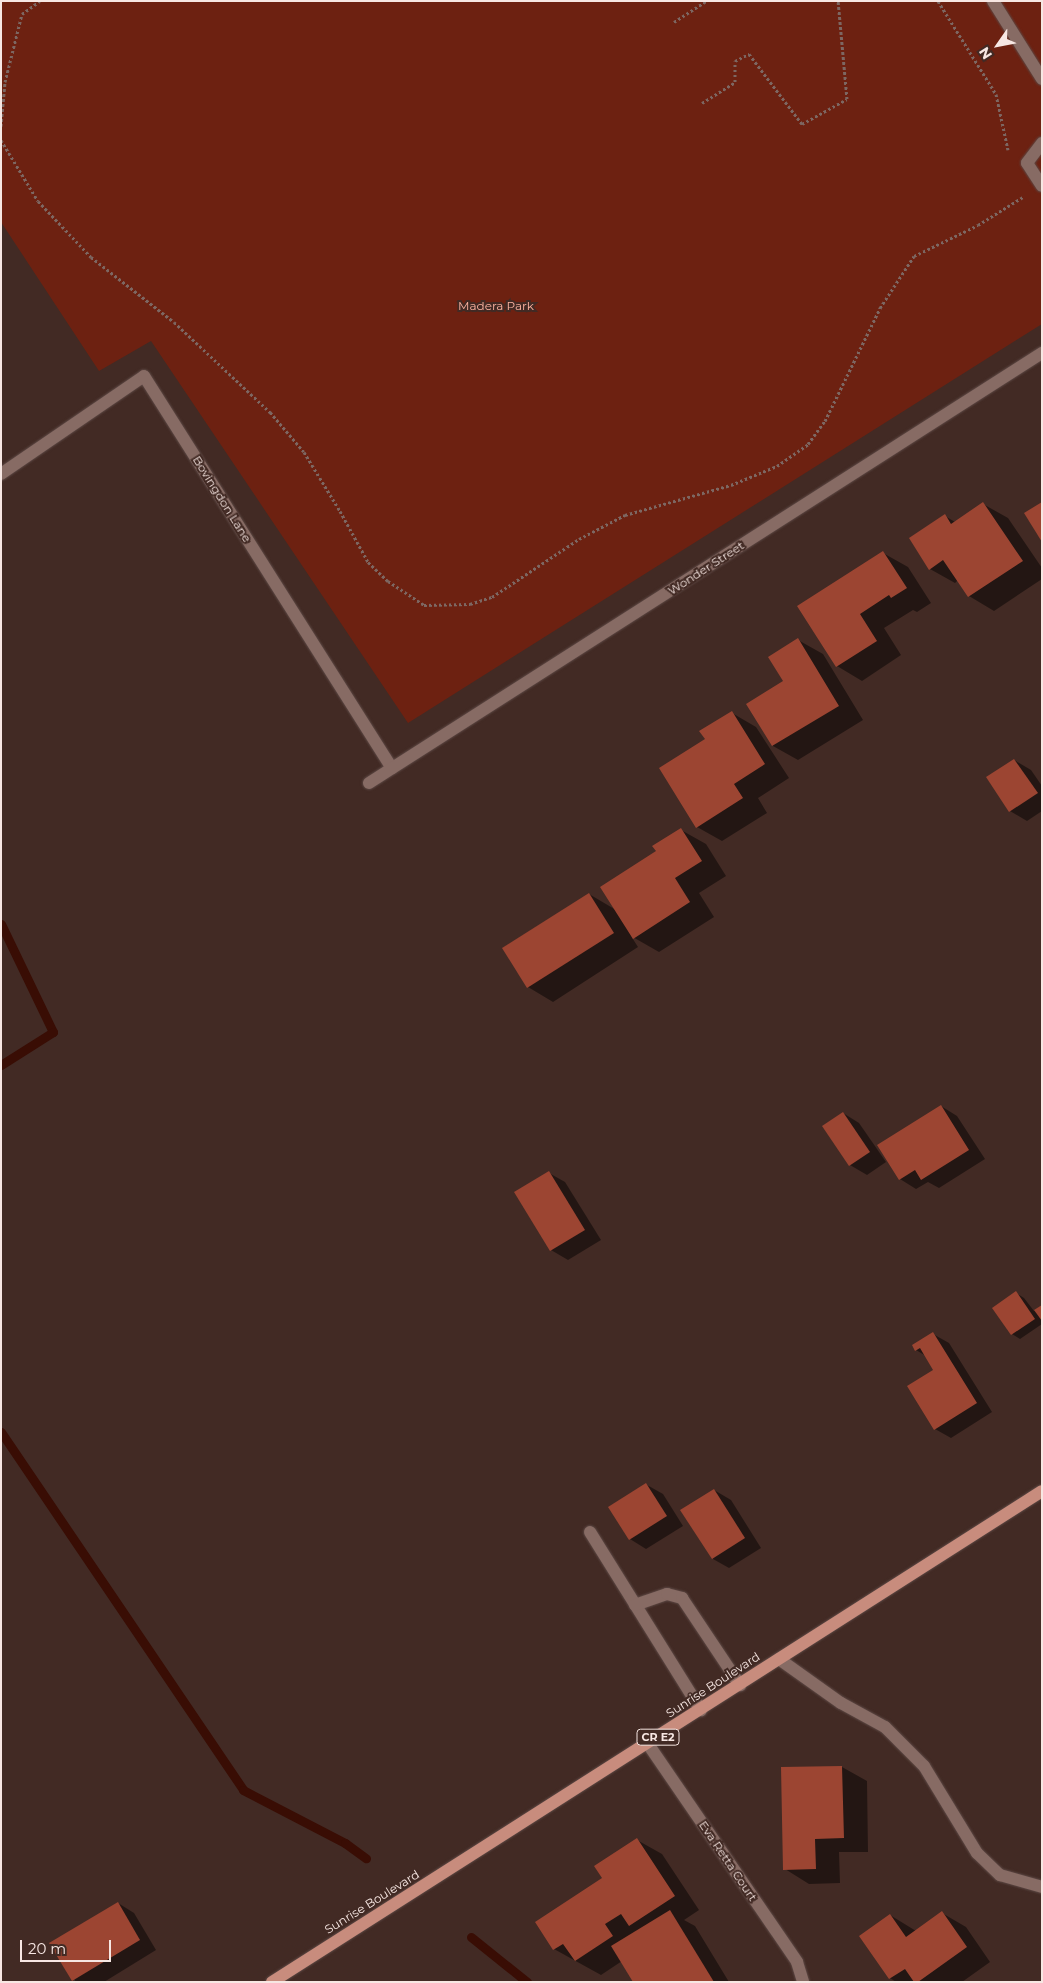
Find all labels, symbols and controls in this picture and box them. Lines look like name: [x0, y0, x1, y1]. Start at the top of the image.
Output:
north arrow: [973, 20, 1023, 70]
text: N: [975, 44, 996, 63]
park label: Madera Park: [458, 299, 534, 313]
street label: Bovingdon Lane: [190, 453, 254, 545]
street label: Wonder Street: [665, 538, 747, 598]
street label: Sunrise Boulevard: [663, 1649, 763, 1721]
road number: CR E2: [636, 1728, 680, 1745]
street label: Eva Retta Court: [696, 1818, 760, 1904]
street label: Sunrise Boulevard: [322, 1867, 422, 1937]
scale bar: [22, 1930, 114, 1962]
text: 20 m: [28, 1939, 66, 1958]

